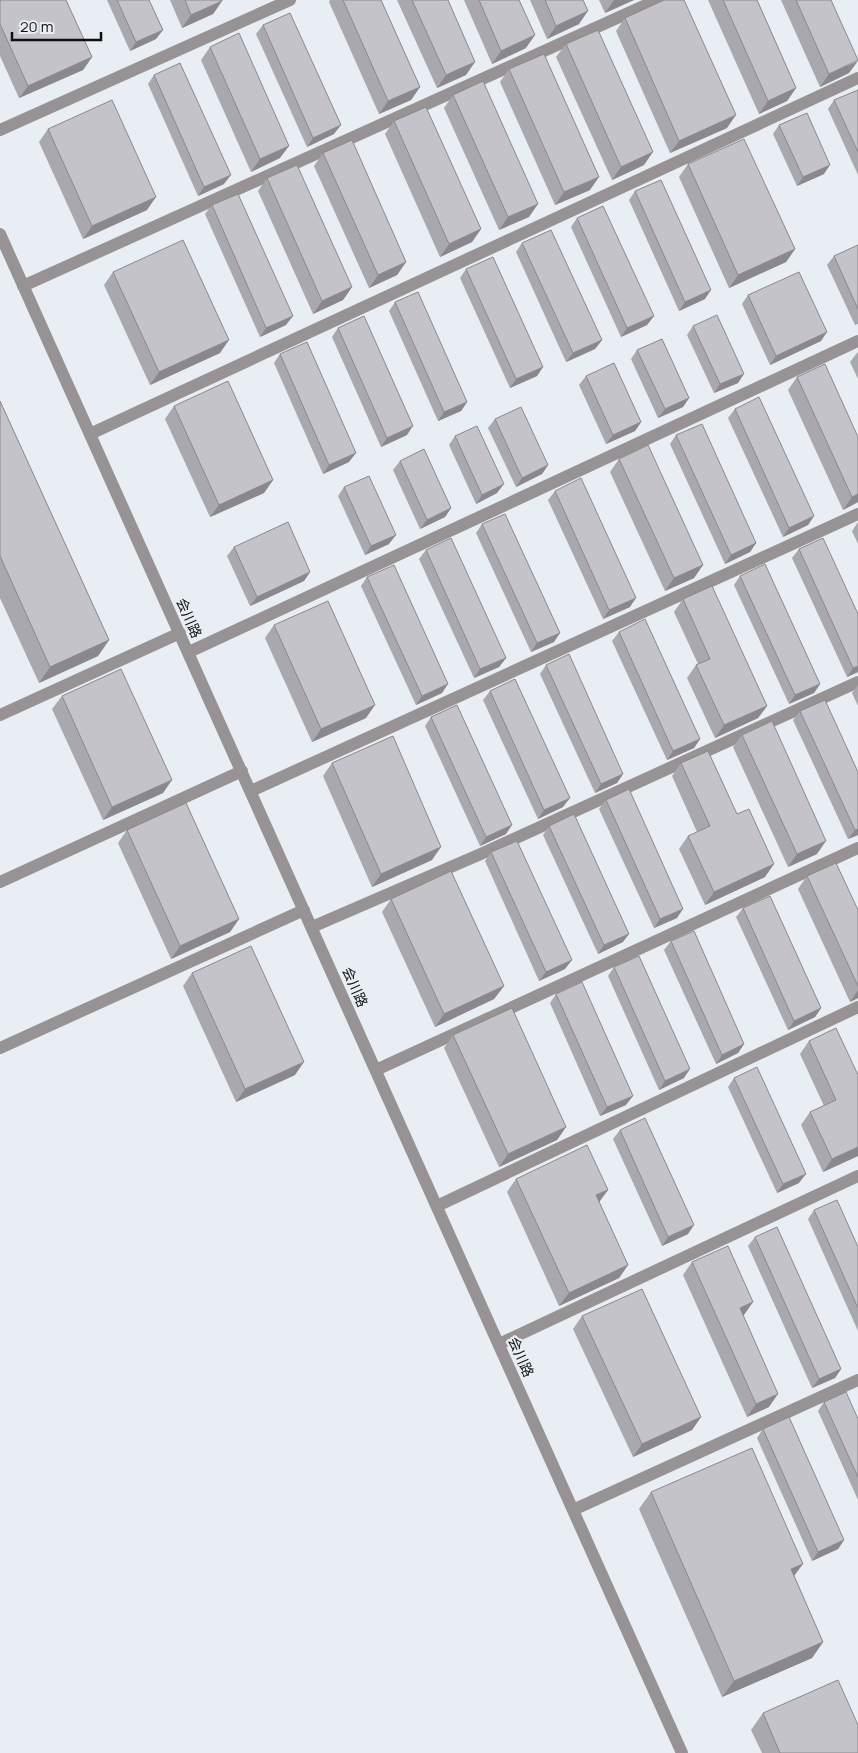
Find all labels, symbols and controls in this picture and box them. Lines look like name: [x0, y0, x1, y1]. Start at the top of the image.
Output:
scale bar: [12, 10, 101, 42]
text: 20 m: [20, 16, 53, 37]
street label: 会川路: [172, 595, 207, 641]
street label: 会川路: [338, 964, 373, 1010]
street label: 会川路: [504, 1334, 539, 1380]

